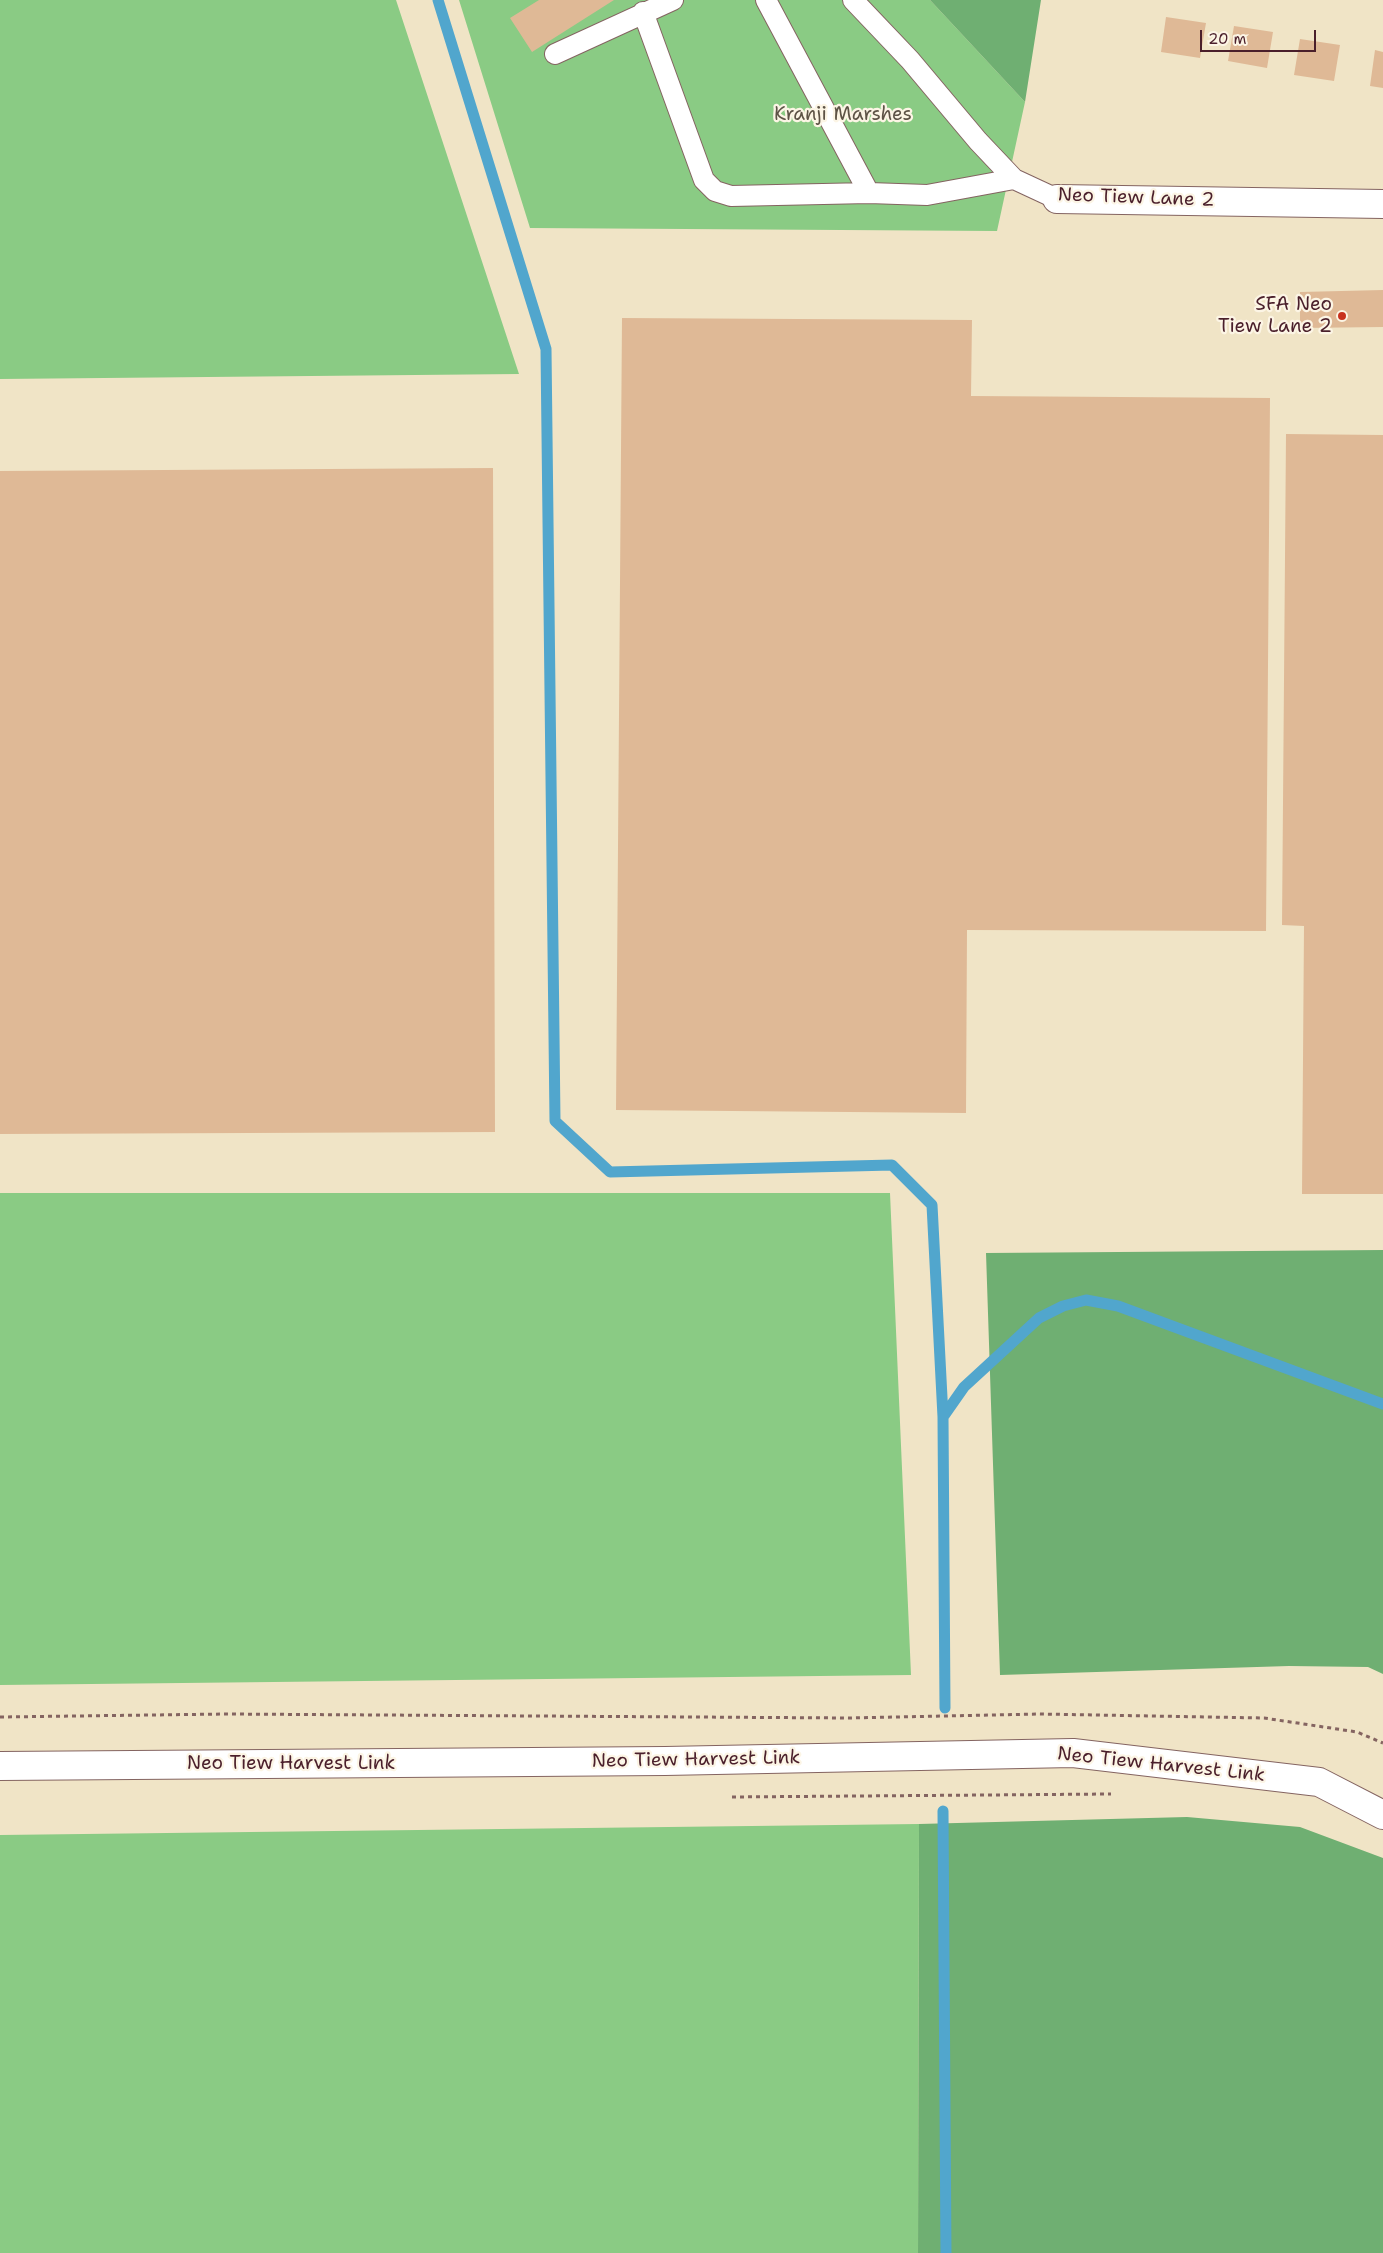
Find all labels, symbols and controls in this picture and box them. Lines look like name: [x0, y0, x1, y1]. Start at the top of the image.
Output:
scale bar: [1203, 20, 1319, 52]
text: 20 m: [1208, 29, 1247, 49]
park label: Kranji Marshes: [774, 104, 912, 126]
street label: Neo Tiew Lane 2: [1057, 184, 1215, 212]
place label: SFA Neo Tiew Lane 2: [1218, 294, 1332, 338]
marker: SFA Neo Tiew Lane 2: [1336, 310, 1348, 322]
street label: Neo Tiew Harvest Link: [1056, 1743, 1266, 1787]
street label: Neo Tiew Harvest Link: [592, 1747, 800, 1773]
street label: Neo Tiew Harvest Link: [187, 1753, 395, 1775]

